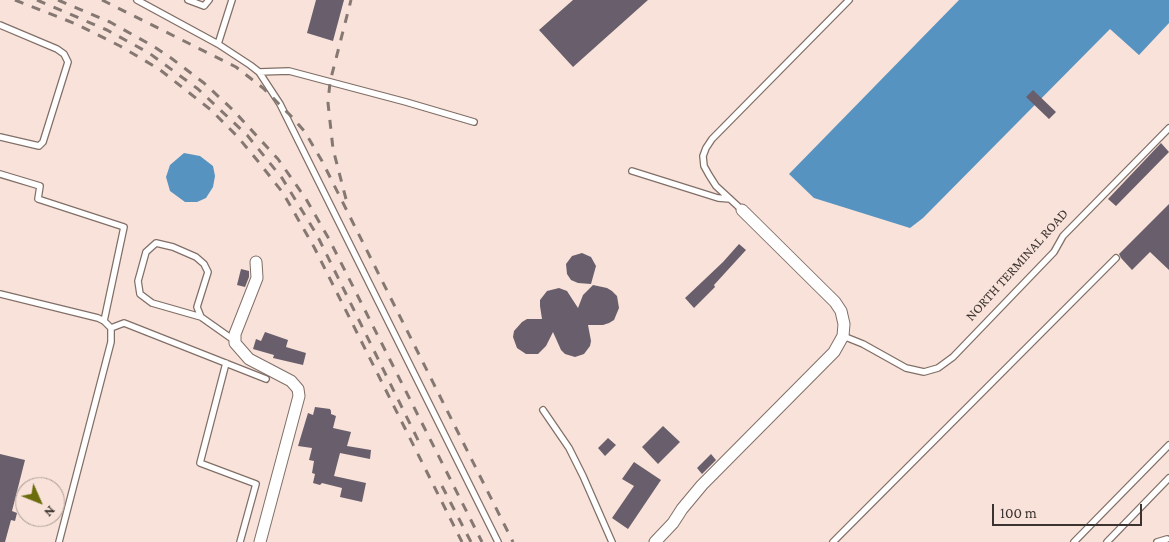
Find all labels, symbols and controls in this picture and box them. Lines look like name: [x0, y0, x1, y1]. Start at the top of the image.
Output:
street label: NORTH TERMINAL ROAD: [962, 205, 1072, 325]
north arrow: [15, 477, 65, 527]
scale bar: [994, 494, 1144, 526]
text: N: [41, 503, 59, 521]
text: 100 m: [1000, 505, 1037, 521]

